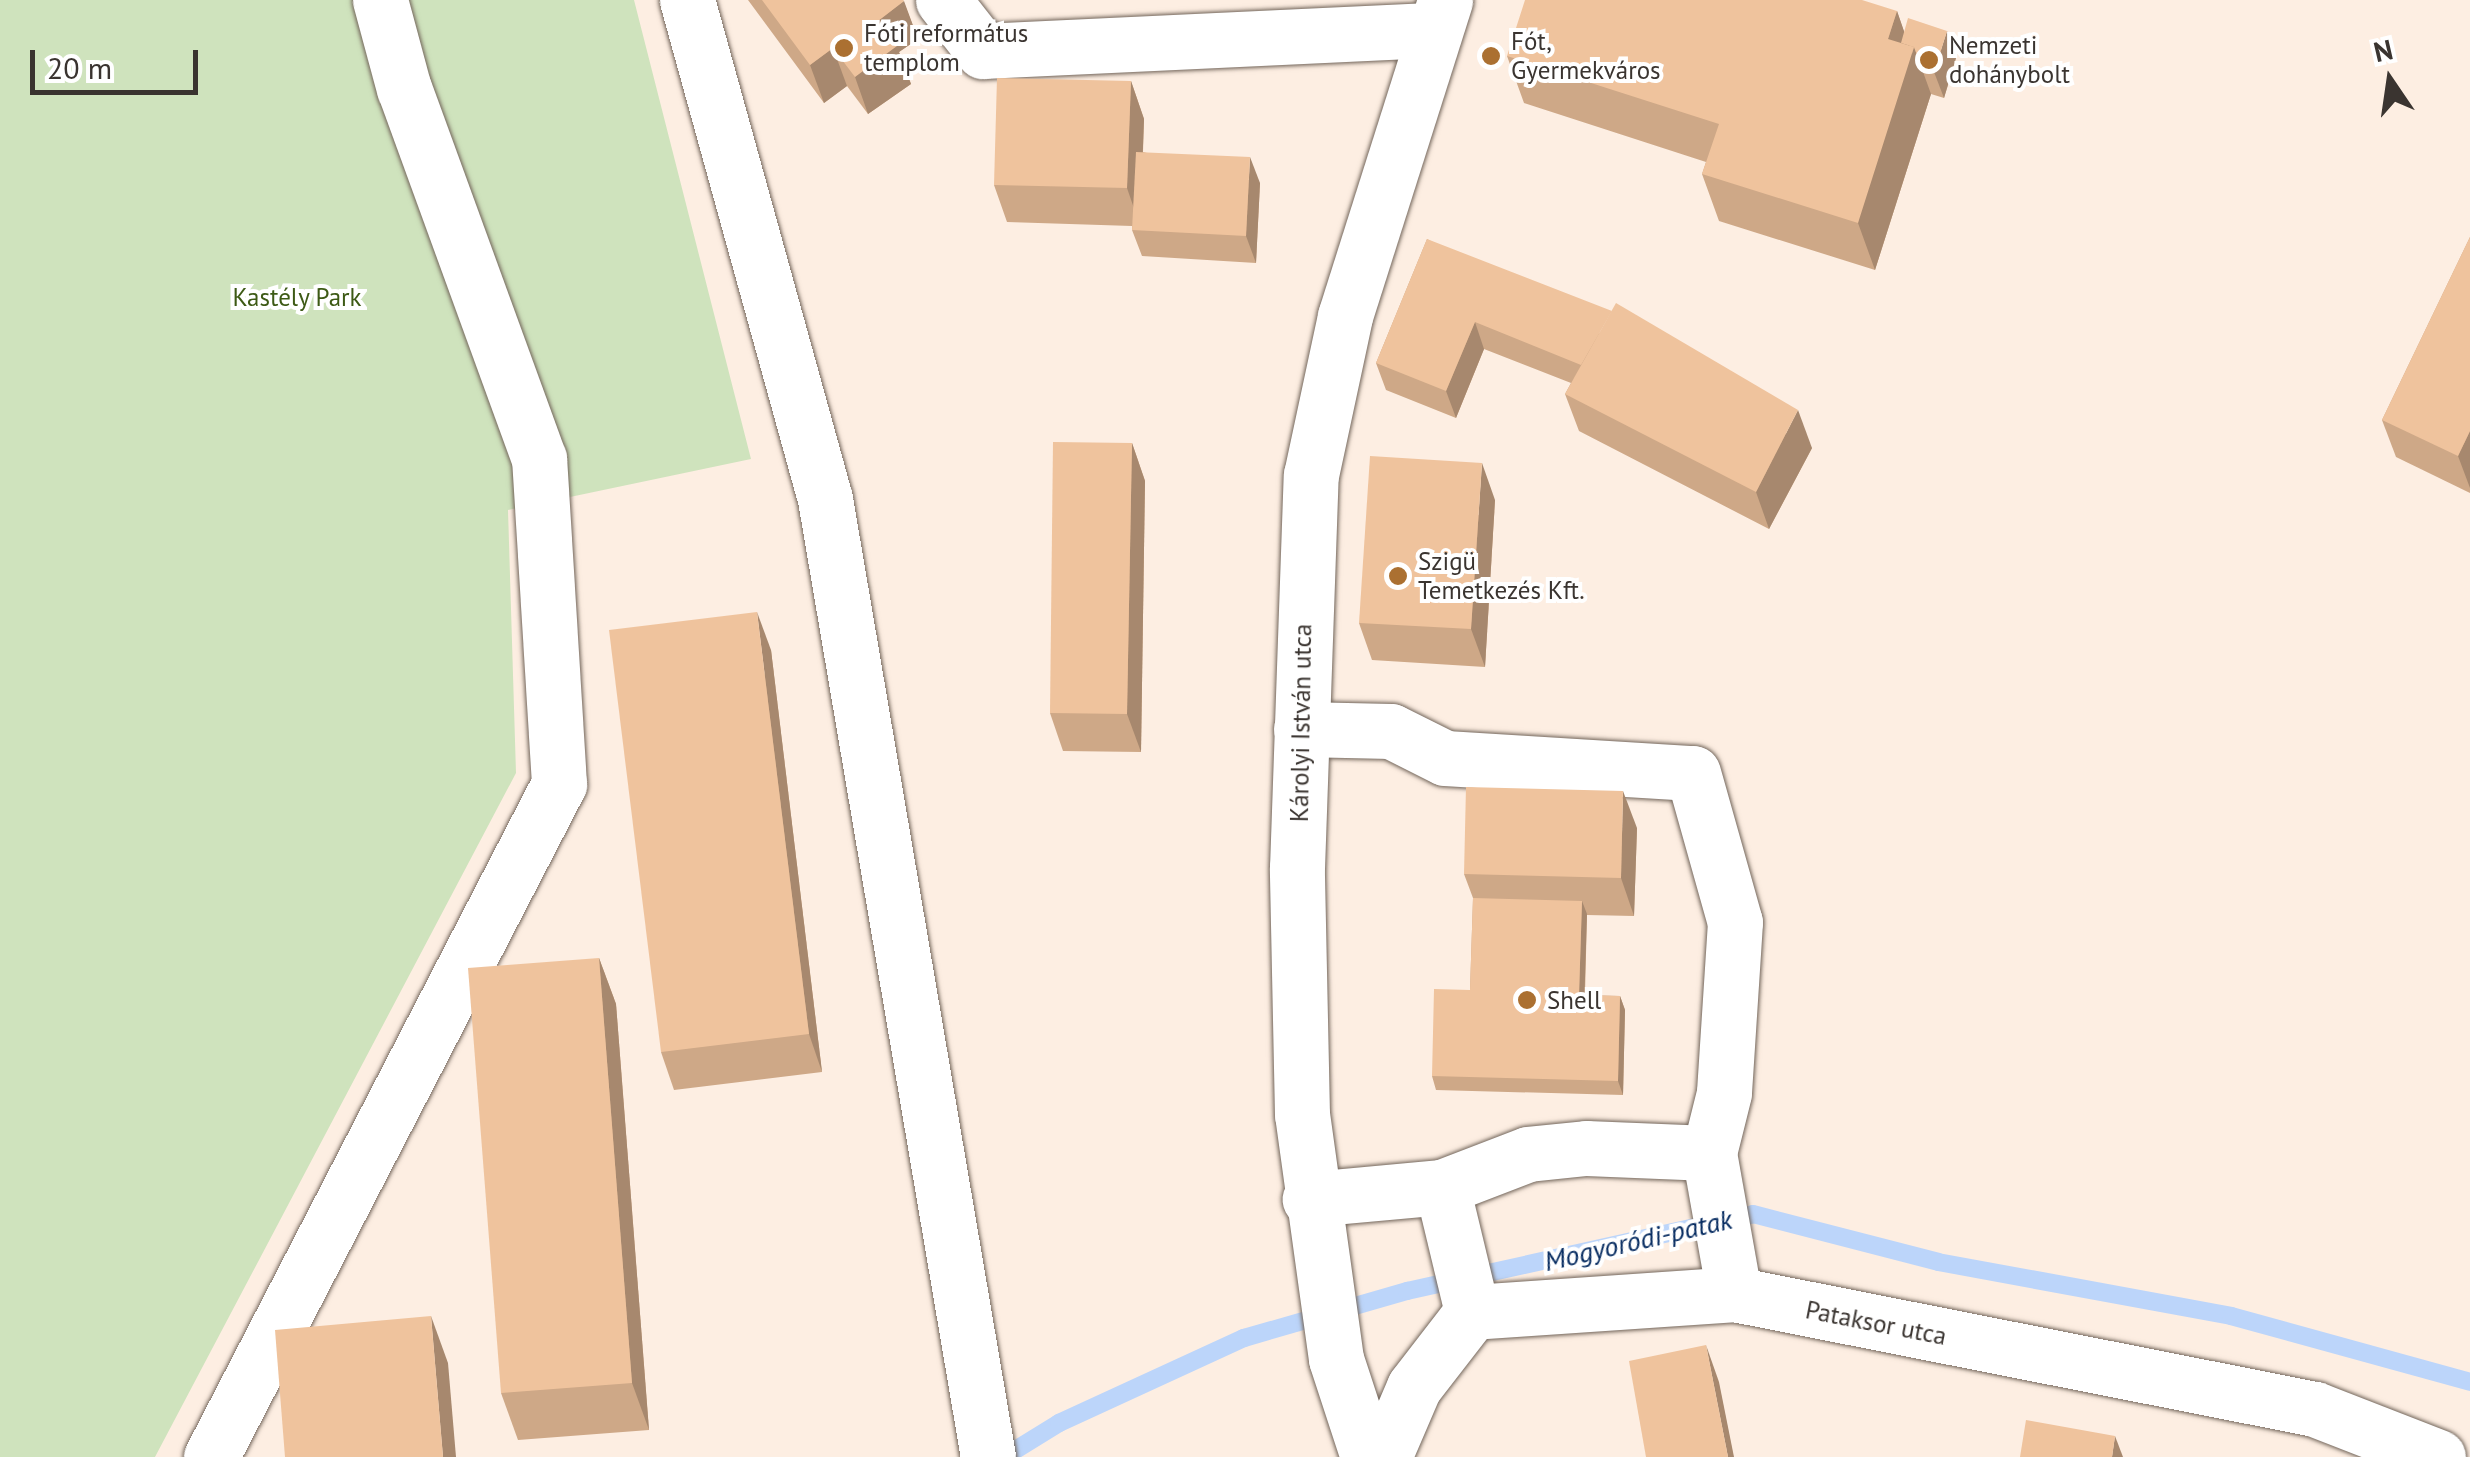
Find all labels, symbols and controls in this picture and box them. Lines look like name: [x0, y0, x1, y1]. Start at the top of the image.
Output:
place label: Fóti református templom: [864, 19, 1028, 78]
place label: Fót, Gyermekváros: [1511, 27, 1661, 86]
scale bar: [35, 30, 202, 92]
north arrow: [2340, 30, 2440, 130]
text: N: [2370, 30, 2396, 70]
place label: Nemzeti dohánybolt: [1949, 31, 2070, 90]
marker: Fóti református templom: [833, 37, 855, 59]
marker: Fót, Gyermekváros: [1480, 45, 1502, 67]
text: 20 m: [47, 48, 112, 87]
marker: Nemzeti dohánybolt: [1918, 49, 1940, 71]
park label: Kastély Park: [232, 282, 362, 312]
place label: Szigü Temetkezés Kft.: [1418, 547, 1585, 606]
marker: Szigü Temetkezés Kft.: [1387, 565, 1409, 587]
street label: Károlyi István utca: [1284, 624, 1318, 822]
place label: Shell: [1547, 985, 1601, 1015]
marker: Shell: [1516, 989, 1538, 1011]
water label: Mogyoródi-patak: [1541, 1202, 1735, 1278]
street label: Pataksor utca: [1803, 1295, 1949, 1351]

